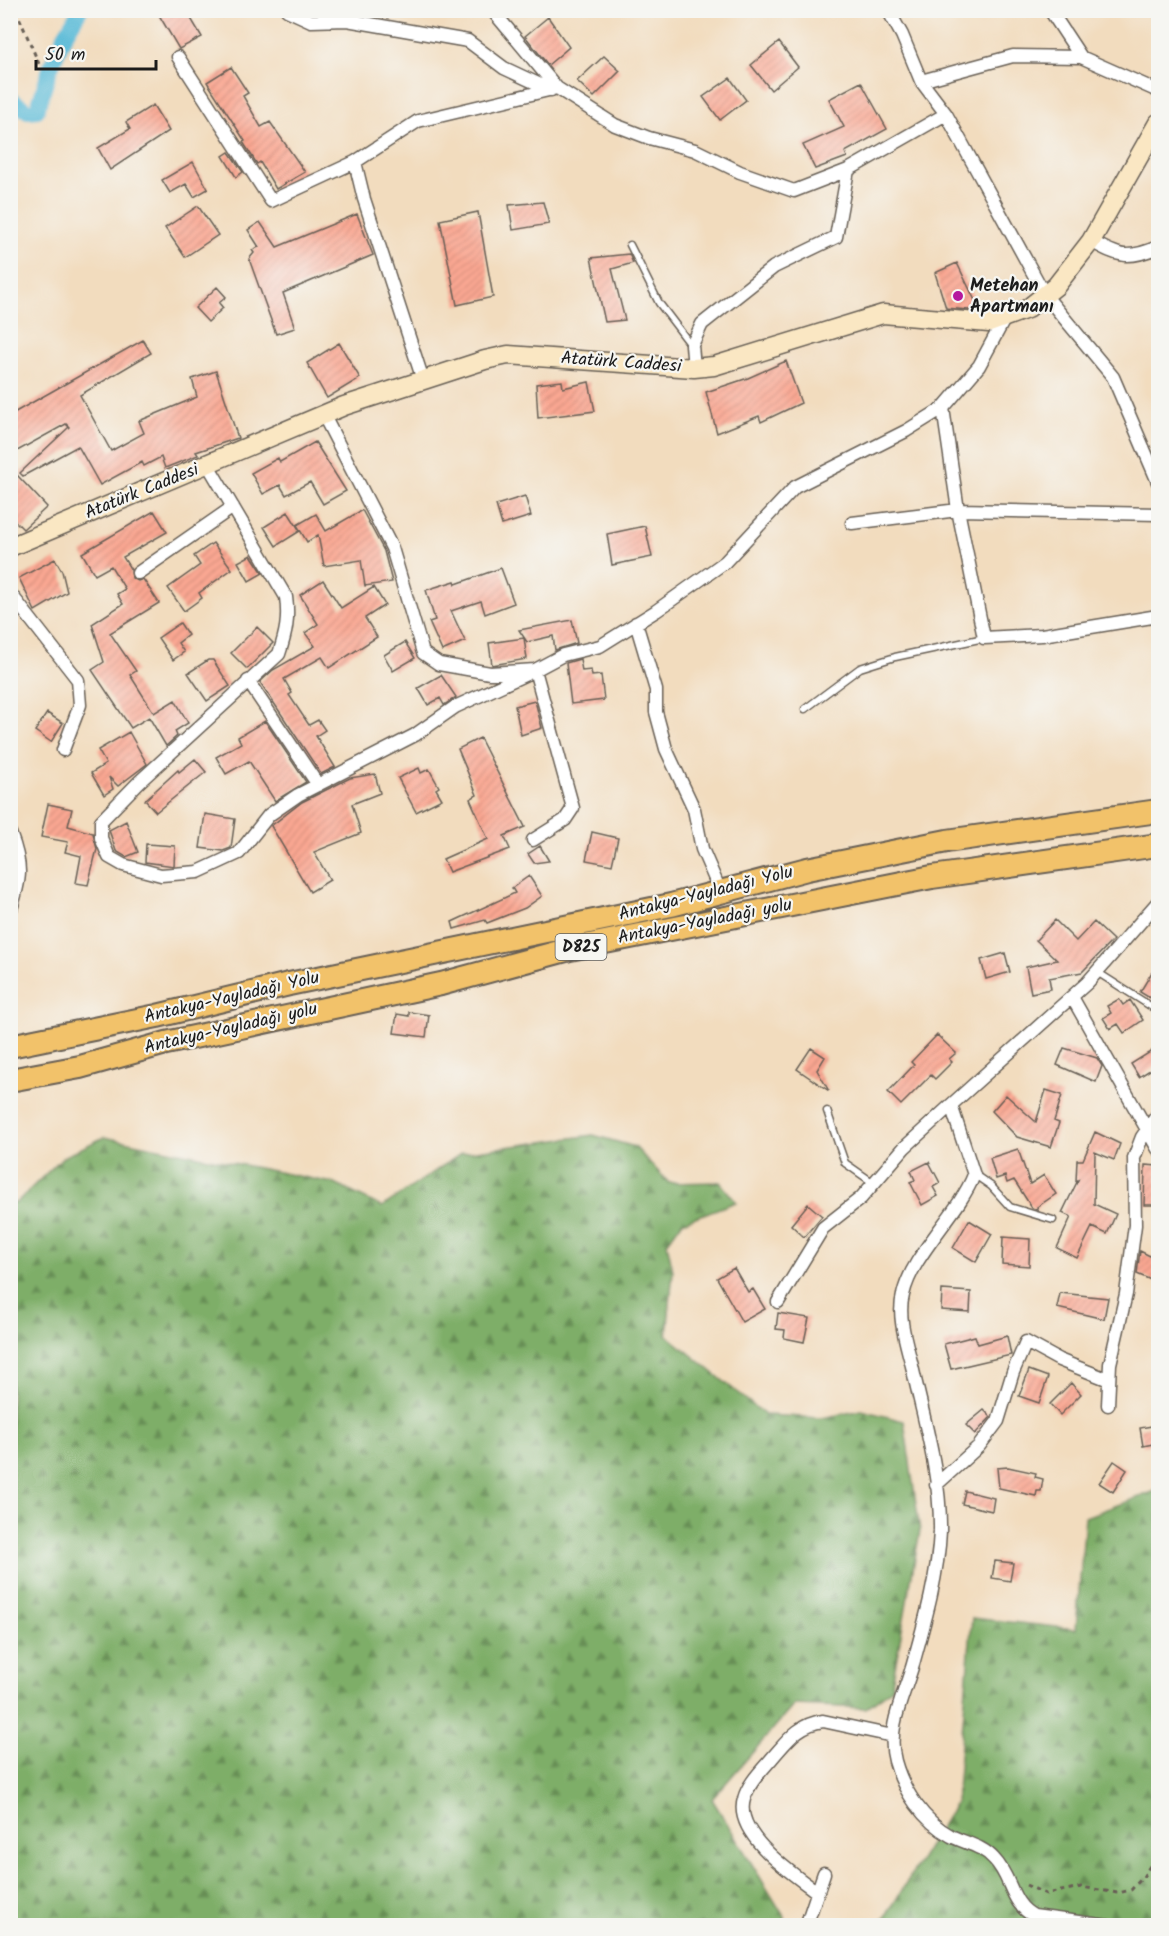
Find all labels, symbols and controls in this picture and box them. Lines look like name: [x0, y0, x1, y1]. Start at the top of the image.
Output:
scale bar: [36, 33, 156, 71]
text: 50 m: [45, 41, 85, 70]
place label: Metehan Apartmanı: [970, 272, 1054, 322]
marker: Metehan Apartmanı: [951, 289, 965, 303]
street label: Atatürk Caddesi: [560, 344, 683, 382]
street label: Atatürk Caddesi: [81, 456, 204, 528]
street label: Antakya-Yayladağı Yolu: [616, 858, 797, 930]
street label: Antakya-Yayladağı yolu: [615, 891, 795, 953]
road number: D825: [556, 934, 606, 960]
street label: Antakya-Yayladağı Yolu: [142, 964, 323, 1032]
street label: Antakya-Yayladağı yolu: [141, 995, 321, 1063]

